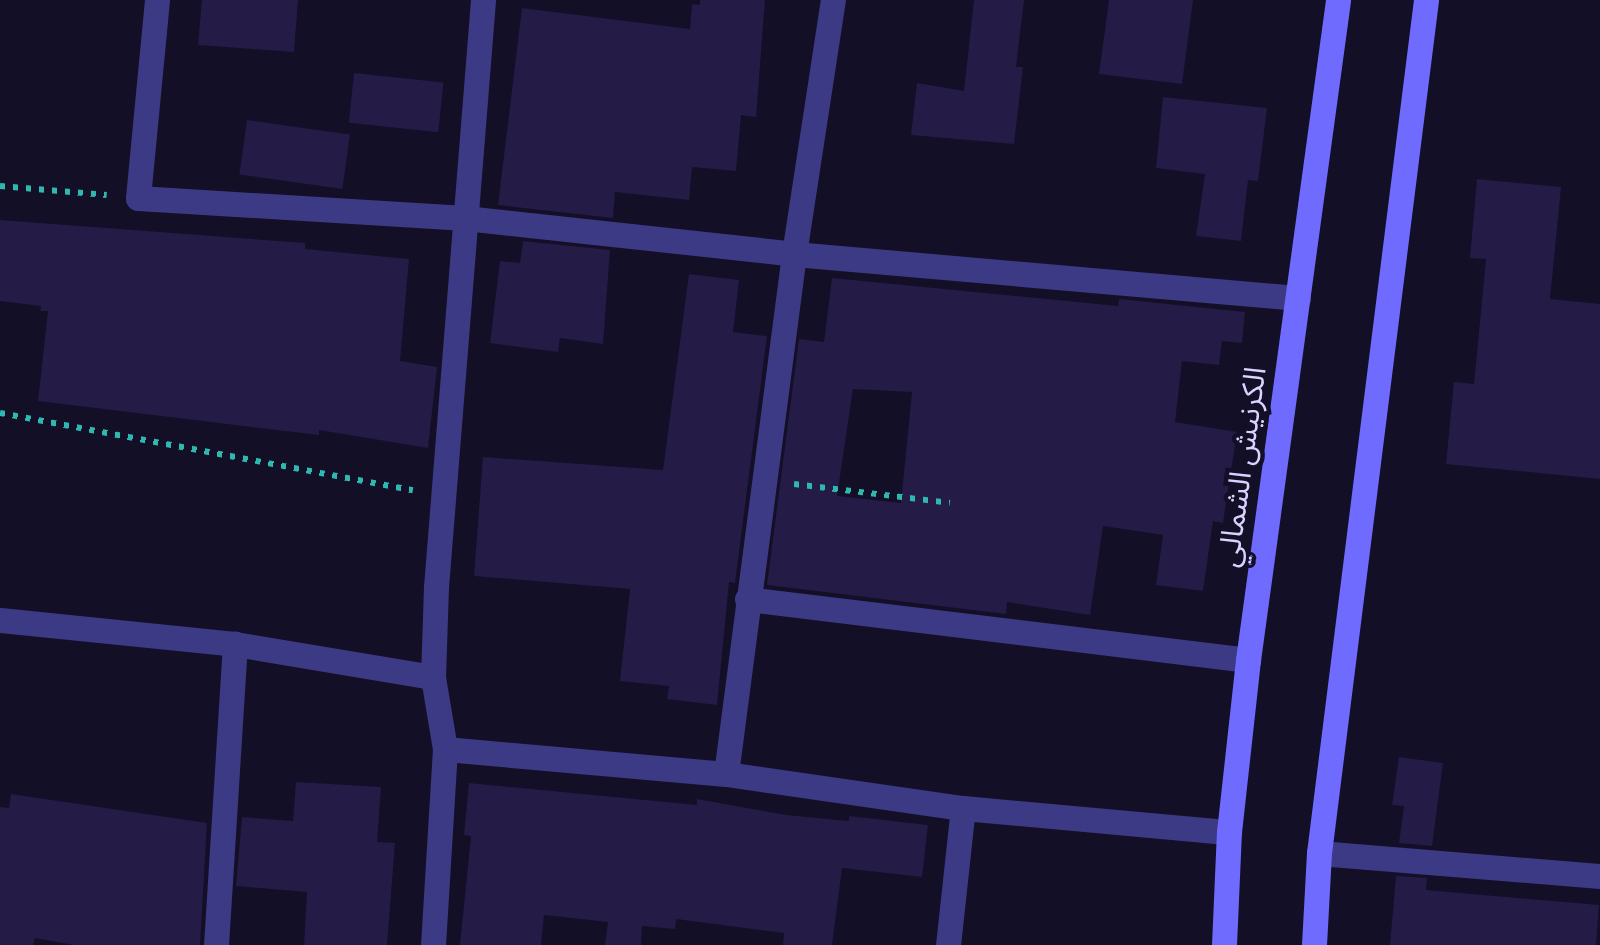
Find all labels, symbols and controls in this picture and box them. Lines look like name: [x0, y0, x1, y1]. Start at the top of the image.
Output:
street label: الكرنيش الشمالي: [1210, 365, 1274, 569]

